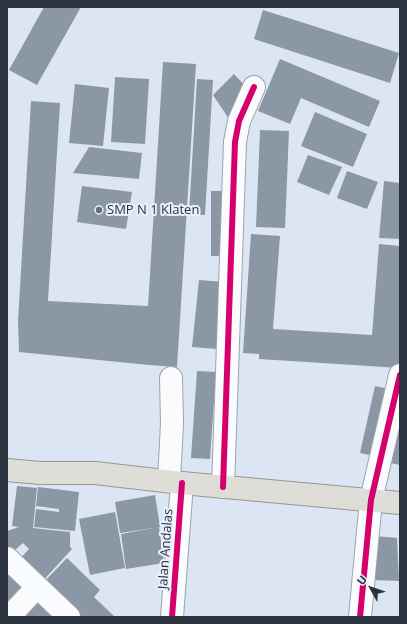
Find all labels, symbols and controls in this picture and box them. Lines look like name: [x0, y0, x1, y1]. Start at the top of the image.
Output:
place label: SMP N 1 Klaten: [107, 202, 199, 218]
marker: SMP N 1 Klaten: [94, 205, 104, 215]
street label: Jalan Andalas: [155, 508, 177, 590]
north arrow: [351, 568, 391, 608]
text: U: [353, 572, 370, 588]

